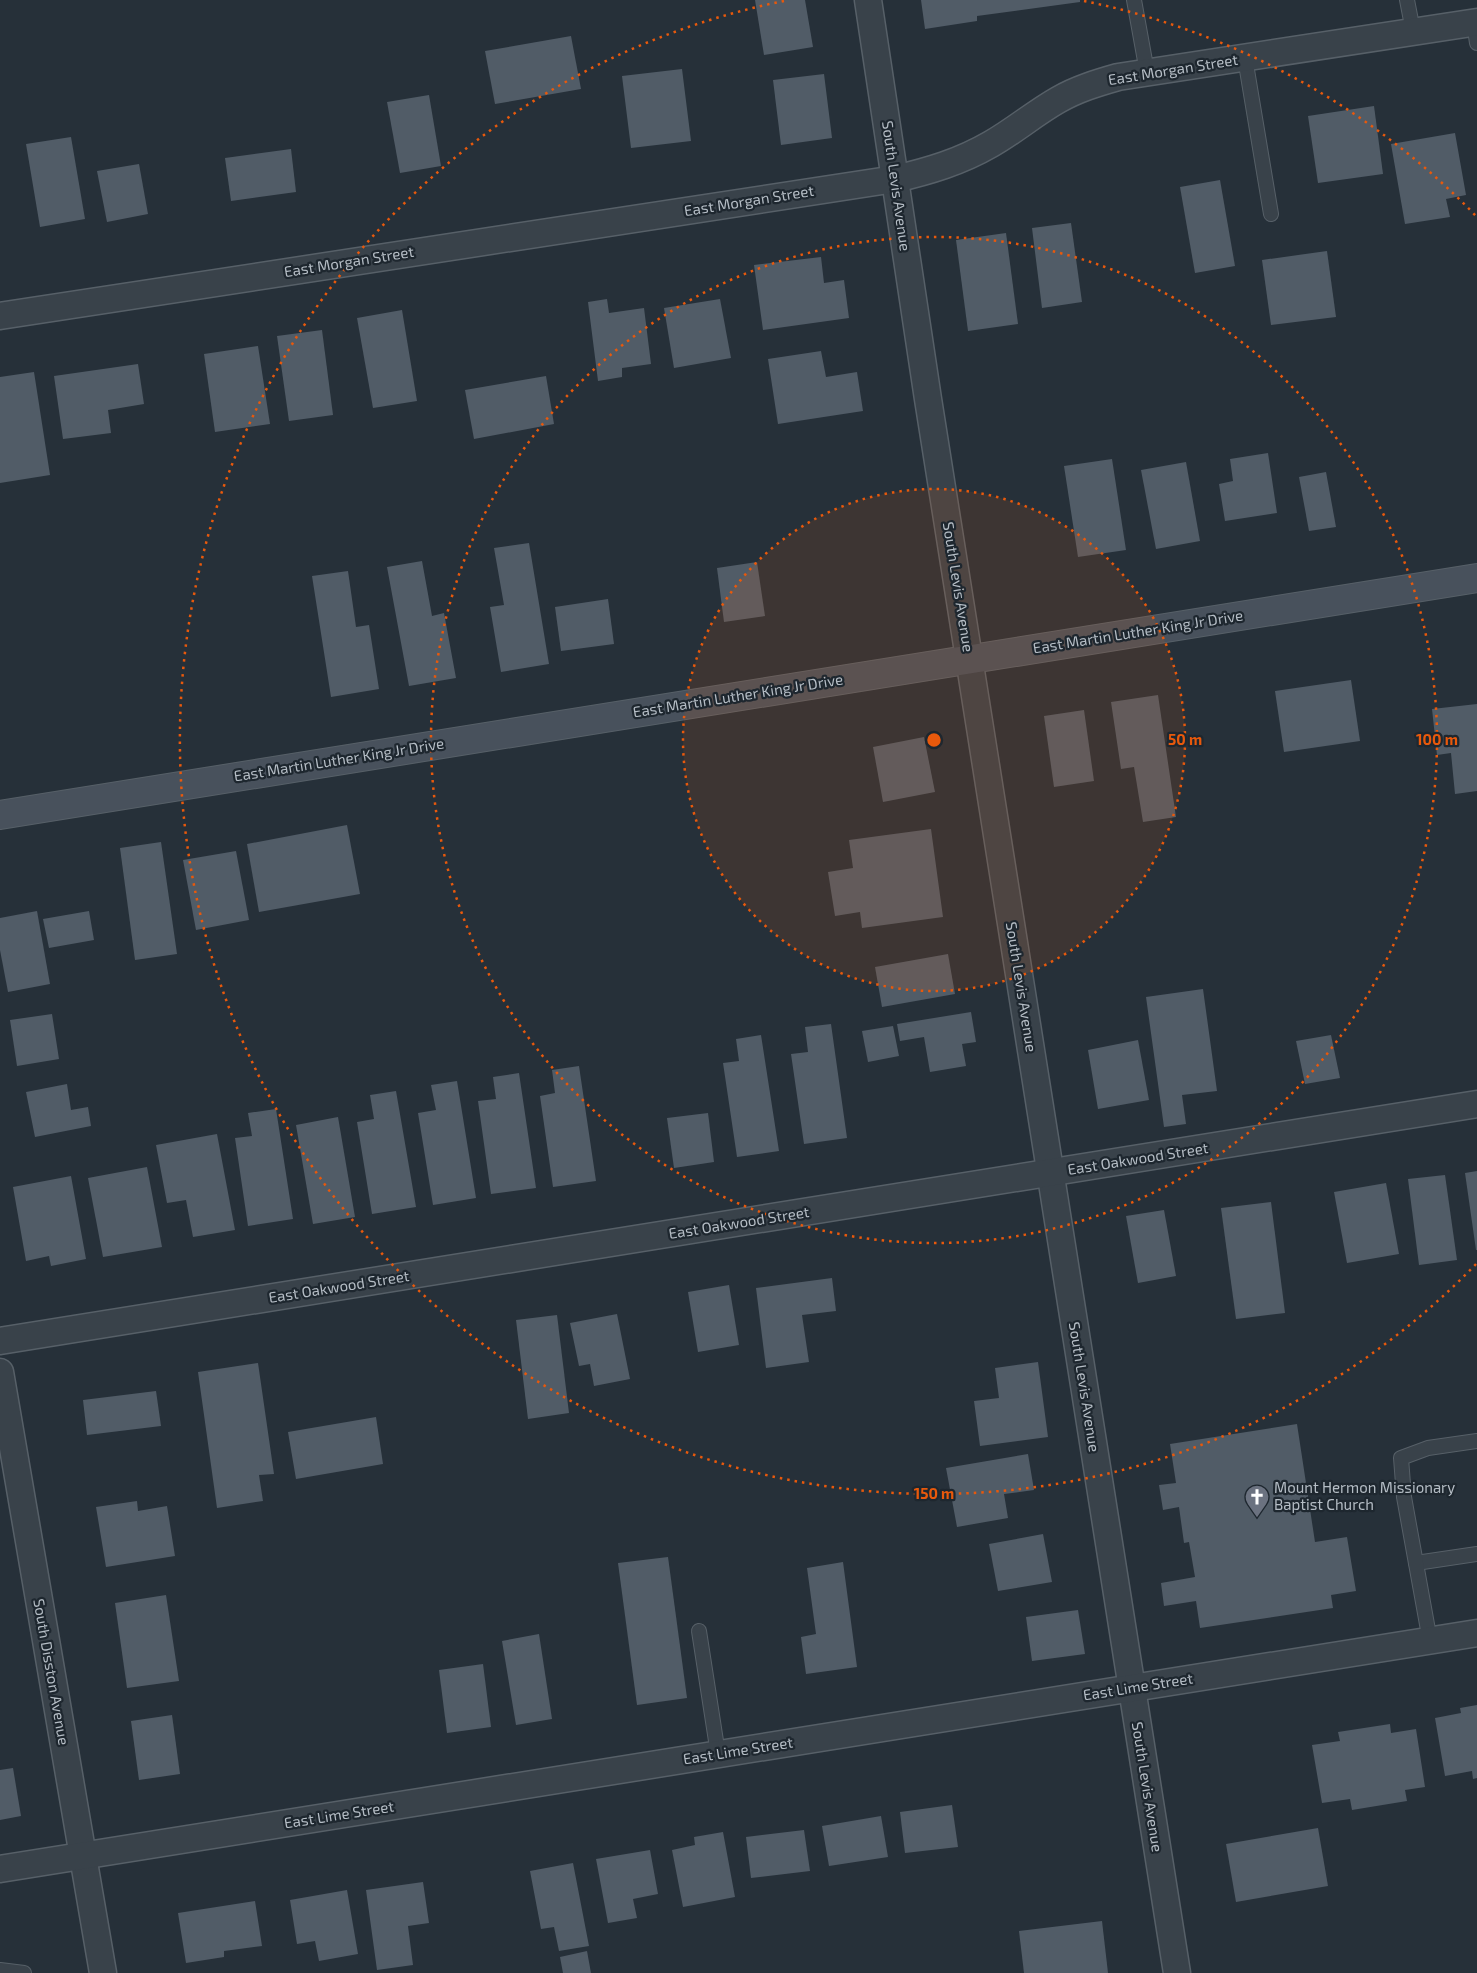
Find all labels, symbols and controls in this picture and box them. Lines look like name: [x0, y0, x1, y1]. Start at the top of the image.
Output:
street label: East Morgan Street: [1107, 50, 1239, 88]
street label: South Levis Avenue: [879, 119, 915, 252]
street label: East Morgan Street: [683, 181, 815, 219]
street label: East Morgan Street: [283, 242, 415, 280]
street label: South Levis Avenue: [940, 520, 978, 653]
street label: East Martin Luther King Jr Drive: [1032, 606, 1244, 657]
street label: East Martin Luther King Jr Drive: [632, 670, 844, 721]
text: 50 m: [1168, 730, 1202, 748]
text: 100 m: [1416, 730, 1458, 748]
centre of rings: [925, 731, 943, 749]
street label: East Martin Luther King Jr Drive: [233, 734, 445, 785]
street label: South Levis Avenue: [1003, 920, 1041, 1053]
street label: East Oakwood Street: [1066, 1138, 1210, 1178]
street label: East Oakwood Street: [667, 1202, 811, 1242]
street label: East Oakwood Street: [267, 1266, 411, 1306]
street label: South Levis Avenue: [1066, 1320, 1104, 1453]
place label: Mount Hermon Missionary Baptist Church: [1274, 1478, 1455, 1513]
text: 150 m: [914, 1484, 954, 1502]
church icon: Mount Hermon Missionary Baptist Church: [1244, 1484, 1270, 1518]
street label: South Disston Avenue: [30, 1597, 74, 1746]
street label: East Lime Street: [1082, 1668, 1194, 1704]
street label: South Levis Avenue: [1129, 1720, 1167, 1853]
street label: East Lime Street: [682, 1732, 794, 1768]
street label: East Lime Street: [283, 1796, 395, 1832]

